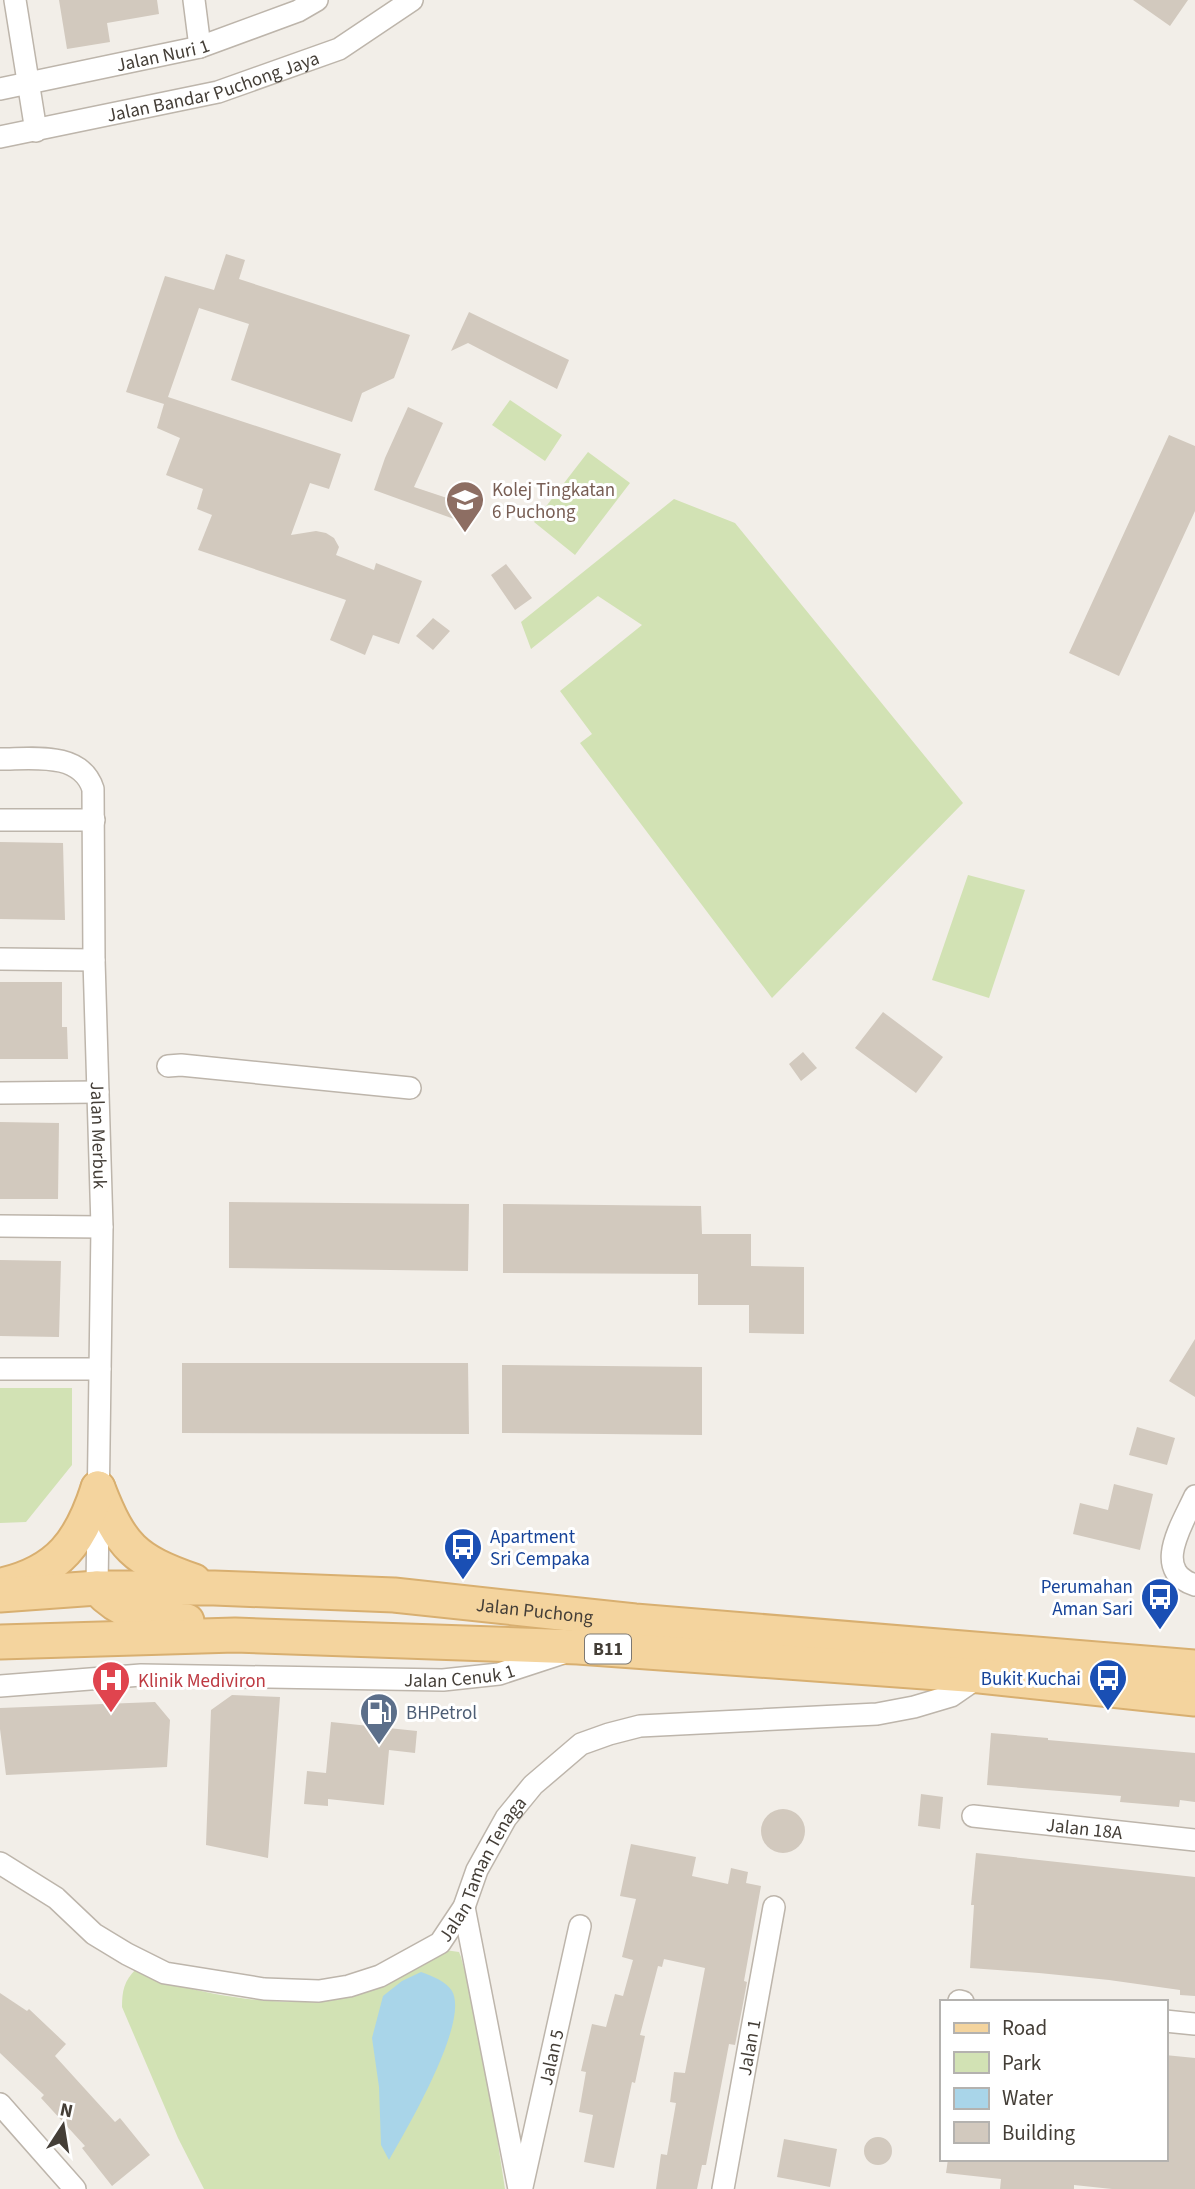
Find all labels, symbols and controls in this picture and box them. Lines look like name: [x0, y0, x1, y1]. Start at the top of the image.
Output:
street label: Jalan Nuri 1: [114, 33, 214, 79]
street label: Jalan Bandar Puchong Jaya: [104, 45, 323, 130]
place label: Kolej Tingkatan 6 Puchong: [492, 477, 615, 526]
school or university icon: Kolej Tingkatan 6 Puchong: [444, 479, 486, 534]
street label: Jalan Merbuk: [83, 1081, 113, 1190]
place label: Apartment Sri Cempaka: [490, 1524, 590, 1573]
bus stop icon: Apartment Sri Cempaka: [442, 1526, 484, 1581]
place label: Perumahan Aman Sari: [1041, 1574, 1133, 1623]
bus stop icon: Perumahan Aman Sari: [1139, 1576, 1181, 1631]
street label: Jalan Puchong: [475, 1592, 595, 1631]
road number: B11: [585, 1634, 631, 1664]
bus stop icon: Bukit Kuchai: [1087, 1657, 1129, 1712]
street label: Jalan Cenuk 1: [404, 1658, 519, 1695]
hospital icon: Klinik Mediviron: [90, 1659, 132, 1714]
place label: Bukit Kuchai: [981, 1666, 1081, 1693]
place label: Klinik Mediviron: [138, 1668, 266, 1695]
fuel station icon: BHPetrol: [358, 1691, 400, 1746]
place label: BHPetrol: [406, 1700, 477, 1727]
street label: Jalan Taman Tenaga: [433, 1791, 533, 1948]
street label: Jalan 18A: [1045, 1812, 1124, 1847]
legend: [940, 2000, 1167, 2161]
text: Road: [1002, 2013, 1047, 2043]
street label: Jalan 1: [732, 2017, 768, 2078]
street label: Jalan 5: [533, 2027, 572, 2088]
text: Park: [1002, 2048, 1042, 2078]
text: Water: [1002, 2083, 1054, 2113]
north arrow: [28, 2091, 98, 2161]
text: N: [57, 2096, 75, 2125]
text: Building: [1002, 2118, 1076, 2148]

